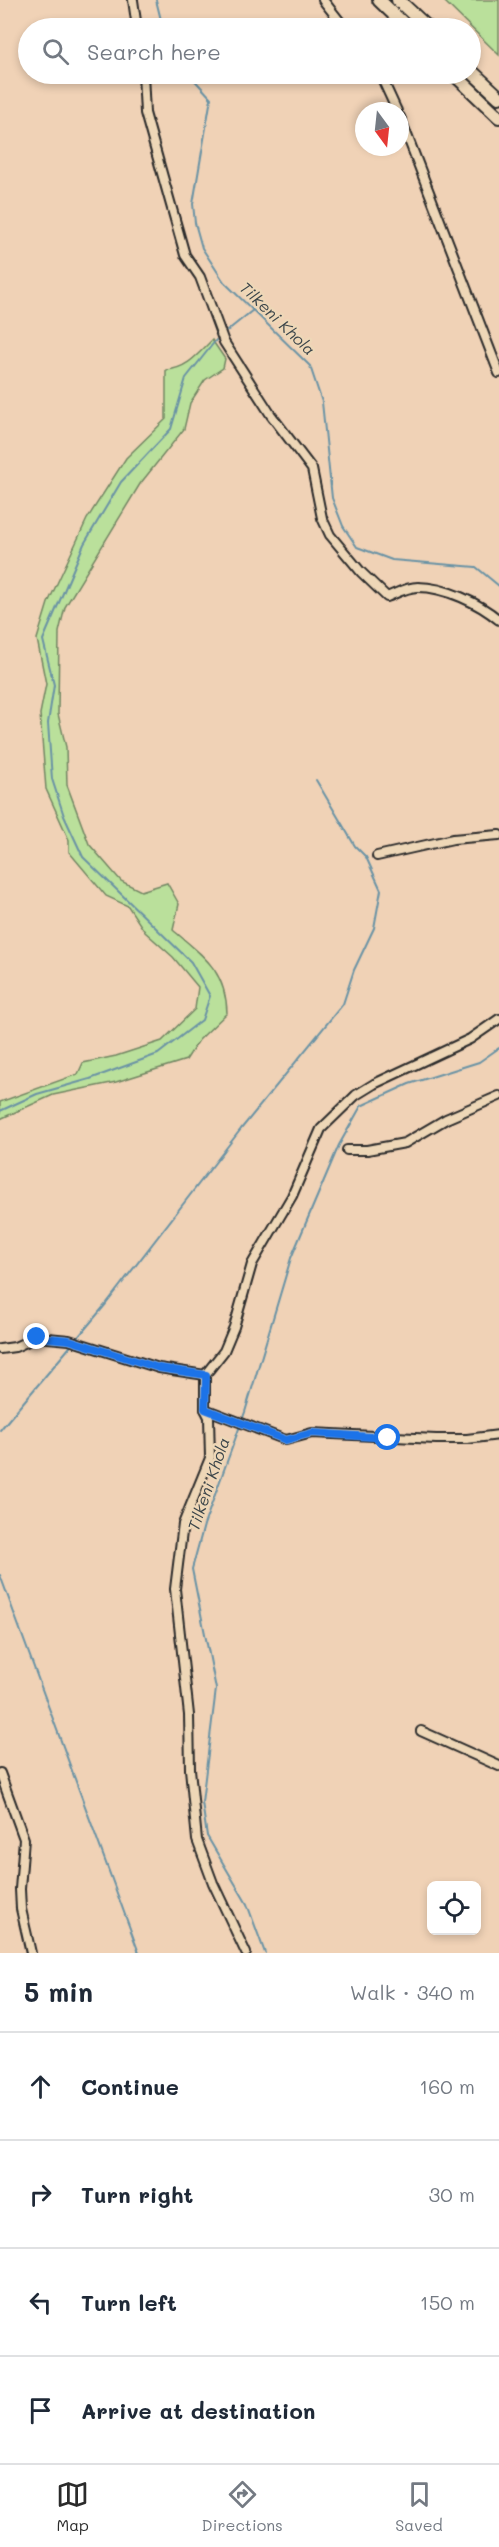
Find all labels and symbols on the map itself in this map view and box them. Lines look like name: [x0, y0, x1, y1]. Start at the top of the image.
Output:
north arrow: [355, 102, 409, 156]
water label: Tilkeni Khola: [236, 277, 320, 359]
route end: [23, 1323, 49, 1349]
route start: [374, 1424, 400, 1450]
water label: Tilkeni Khola: [182, 1435, 234, 1533]

